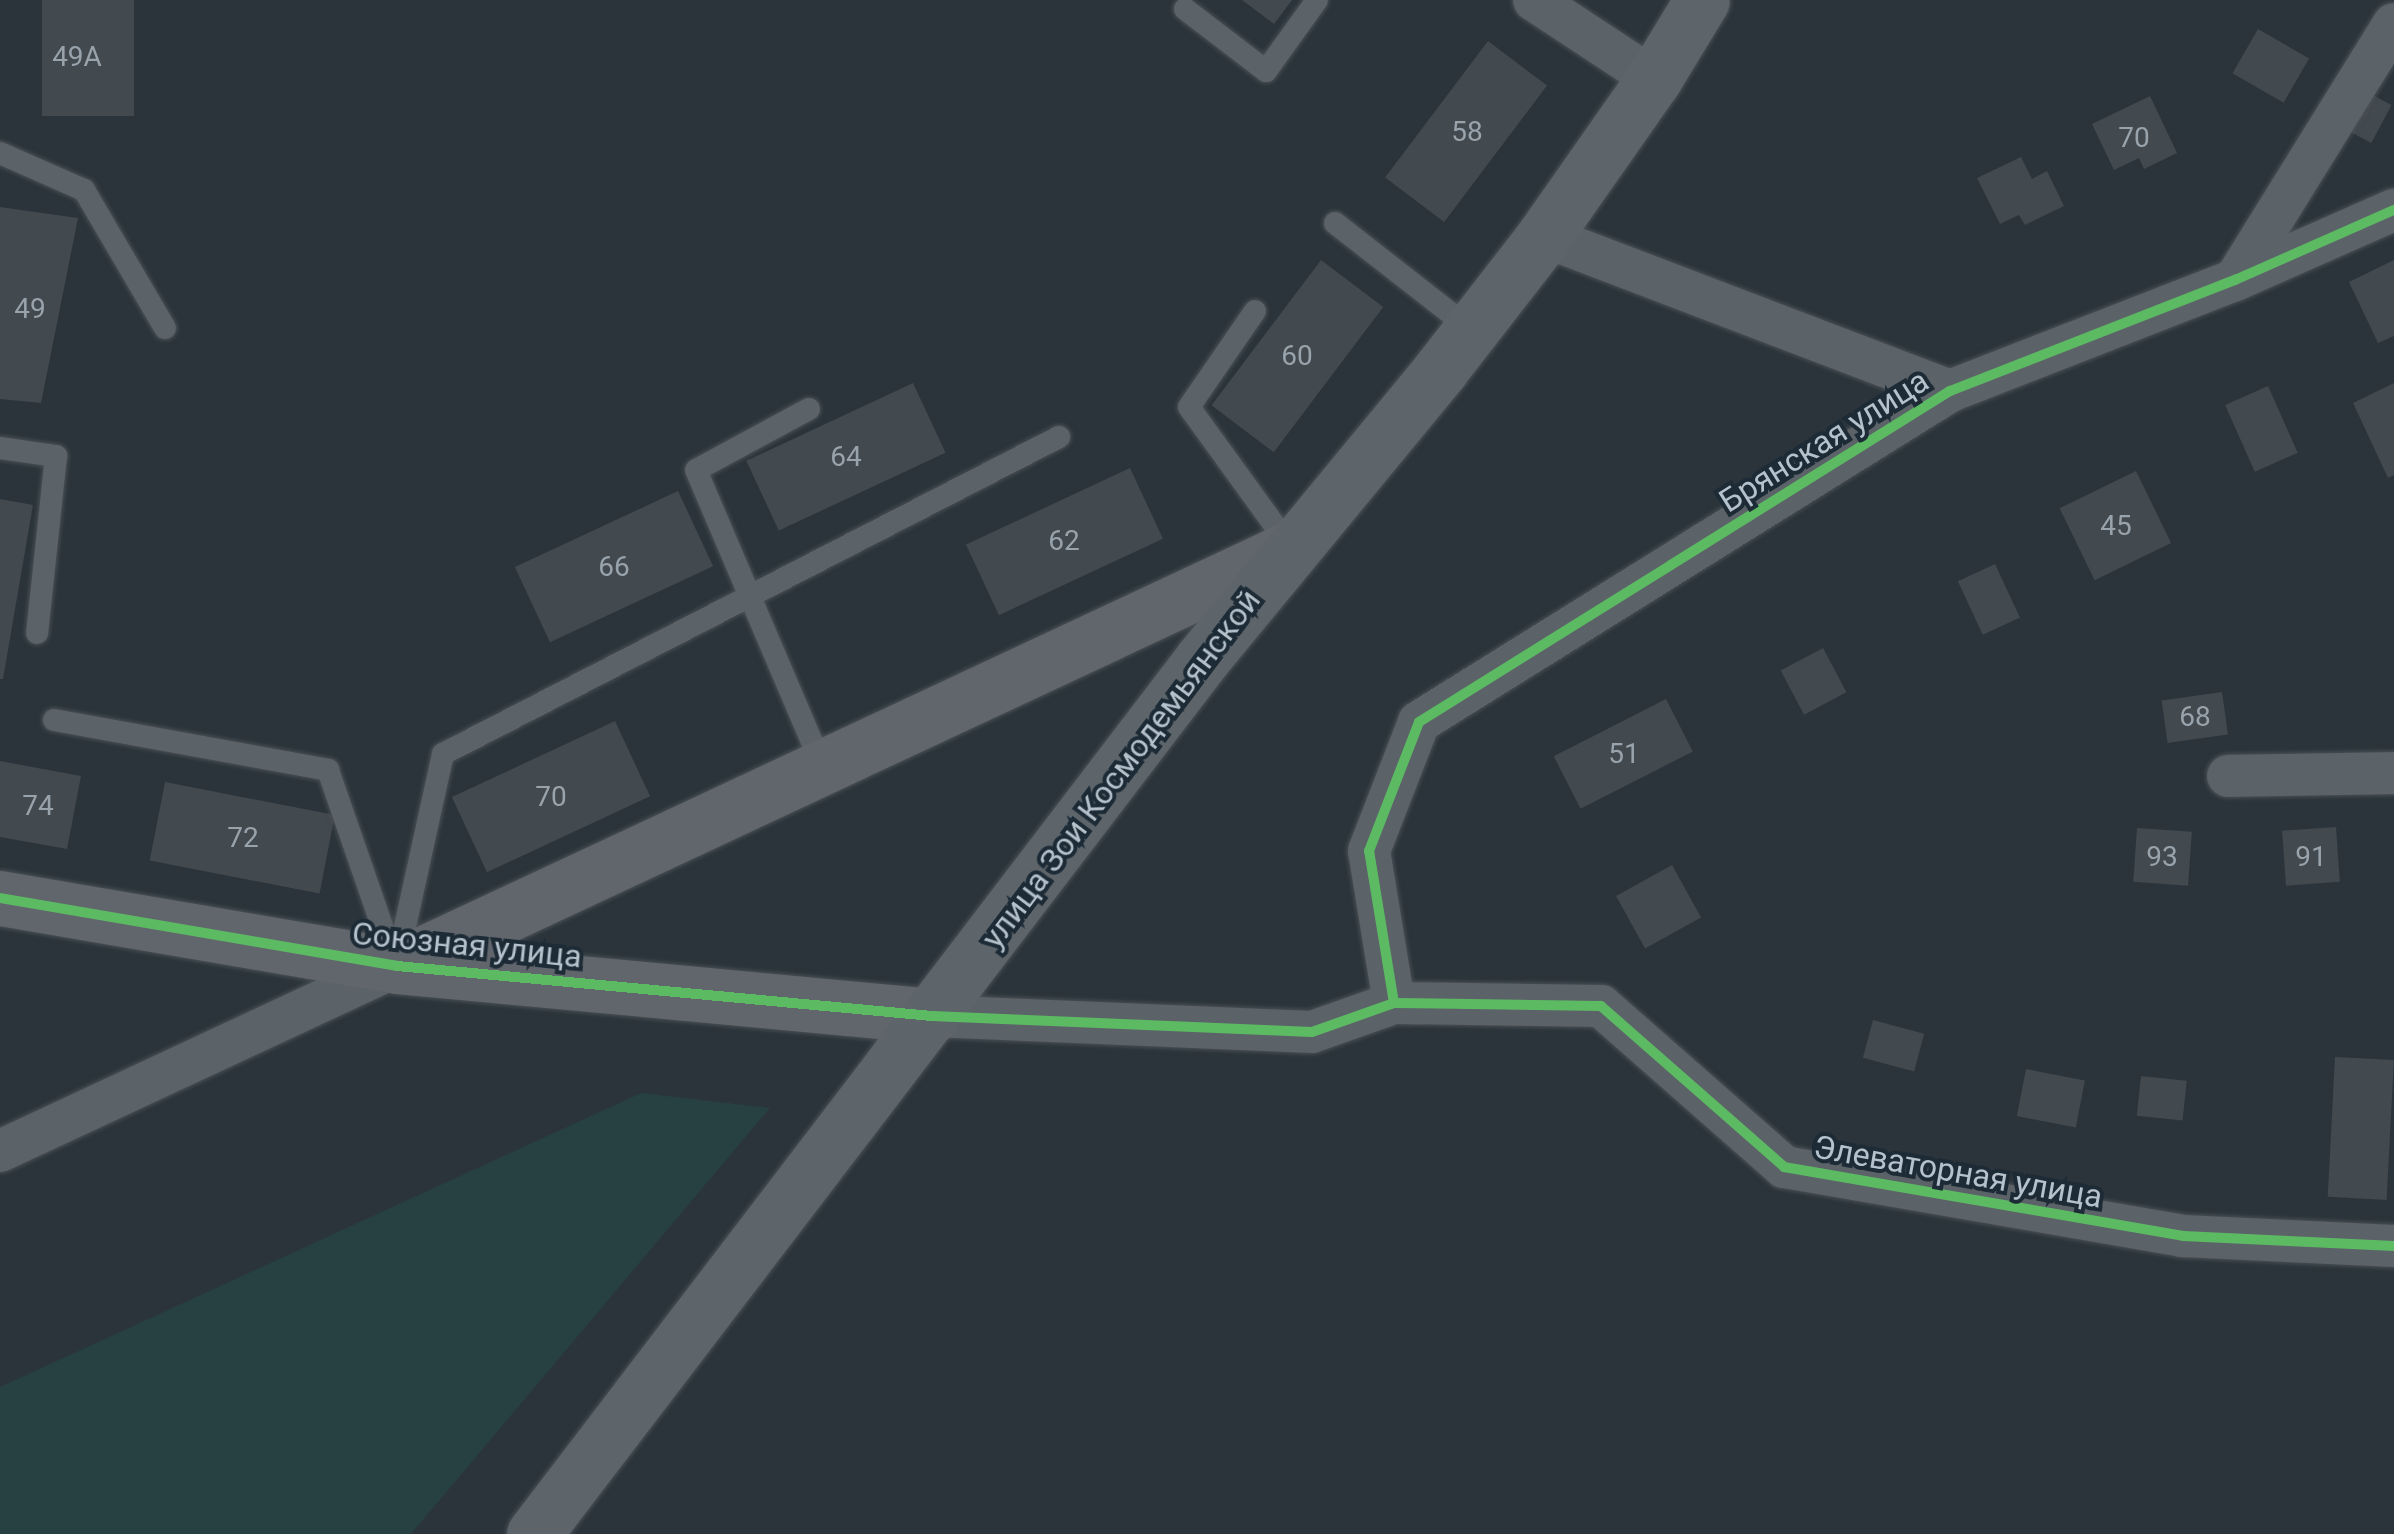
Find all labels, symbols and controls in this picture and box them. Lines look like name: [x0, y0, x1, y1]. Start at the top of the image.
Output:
house number: 49А: [52, 40, 102, 74]
house number: 58: [1451, 115, 1483, 149]
house number: 70: [2118, 121, 2150, 155]
house number: 49: [14, 292, 46, 326]
house number: 60: [1281, 339, 1313, 373]
street label: Брянская улица: [1713, 361, 1935, 521]
house number: 64: [830, 440, 862, 474]
house number: 45: [2100, 509, 2132, 543]
house number: 62: [1048, 524, 1080, 558]
house number: 66: [598, 550, 630, 584]
street label: улица Зои Космодемьянской: [973, 582, 1269, 956]
house number: 68: [2179, 700, 2211, 734]
house number: 51: [1608, 737, 1640, 771]
house number: 70: [535, 780, 567, 814]
house number: 74: [22, 789, 54, 823]
house number: 72: [227, 821, 259, 855]
house number: 93: [2146, 840, 2178, 874]
house number: 91: [2295, 840, 2327, 874]
street label: Союзная улица: [350, 914, 584, 976]
street label: Элеваторная улица: [1811, 1128, 2105, 1216]

